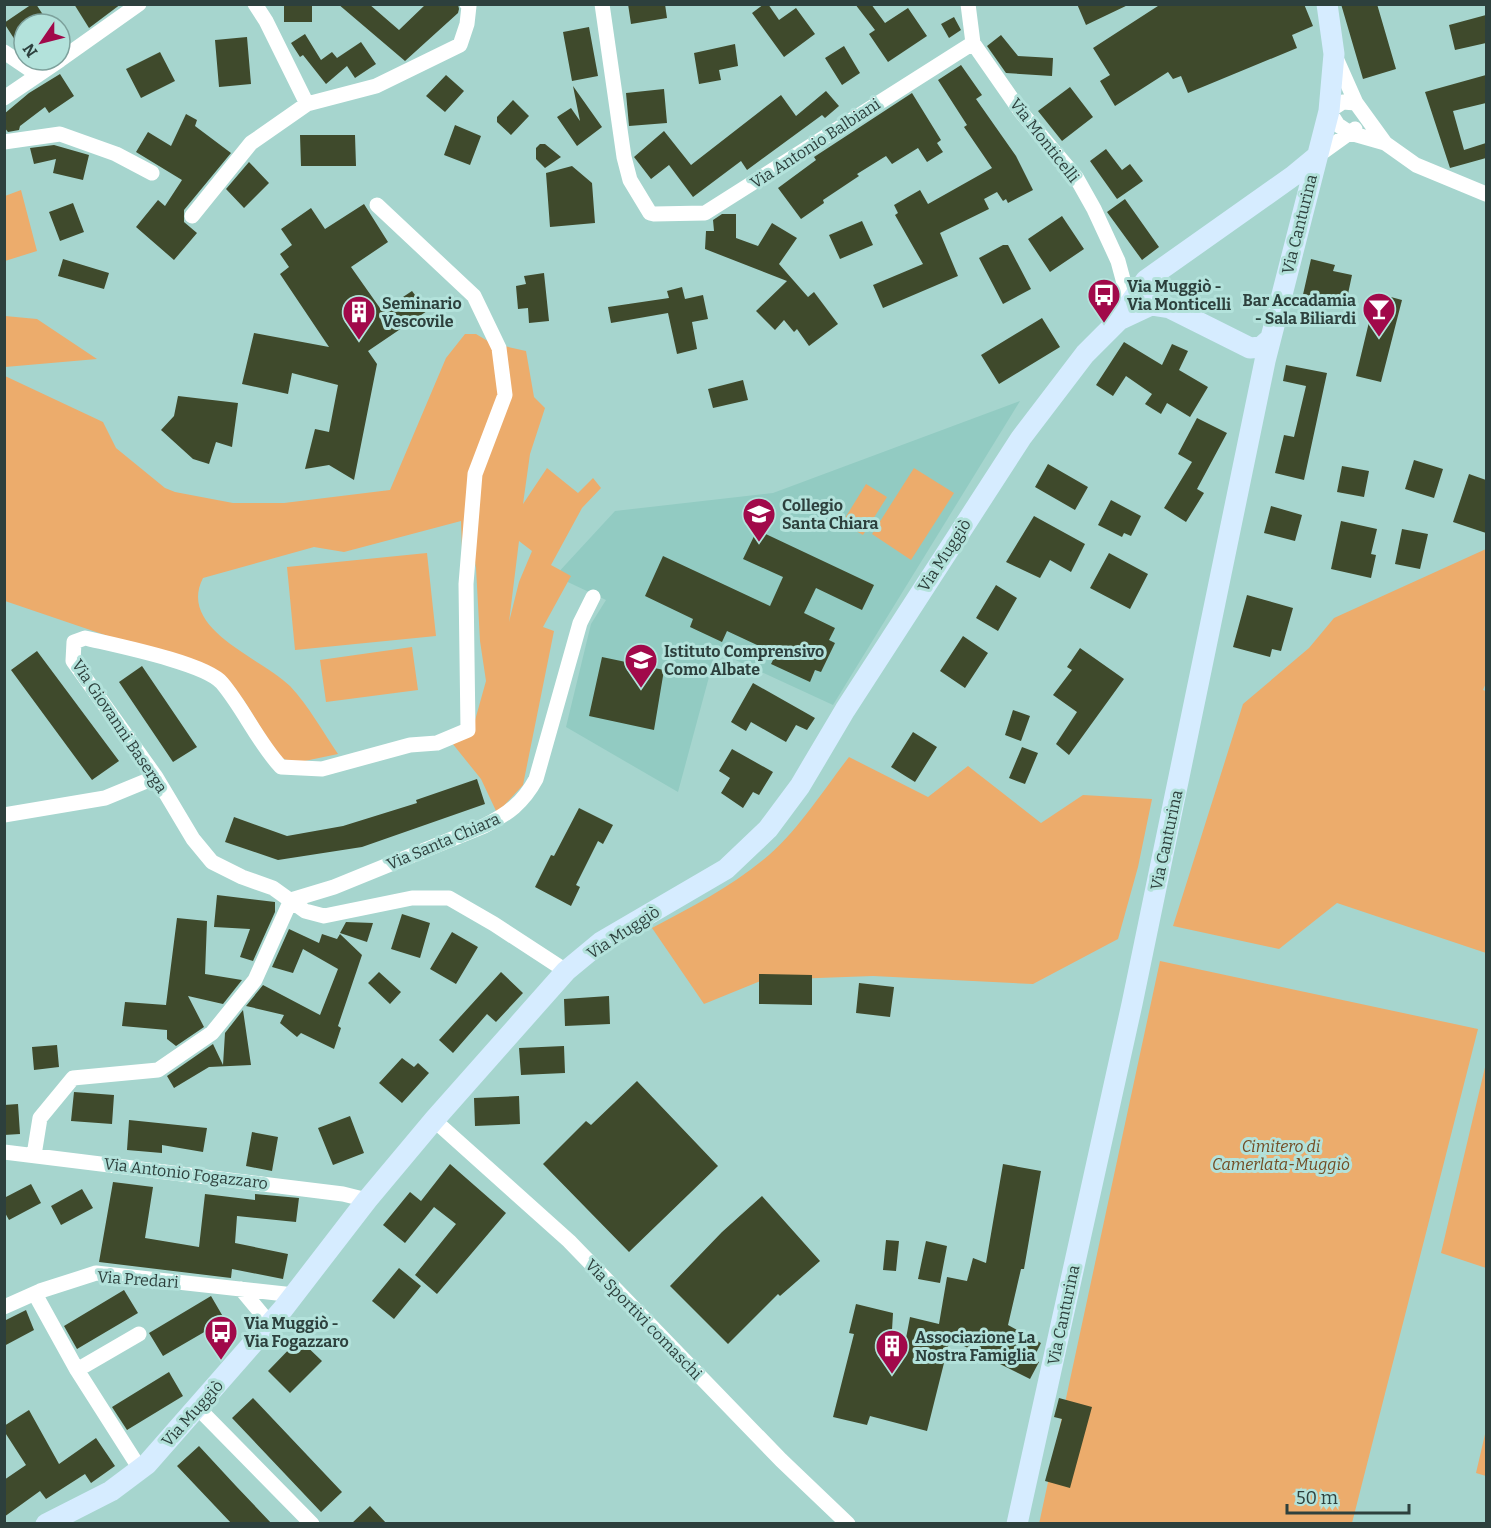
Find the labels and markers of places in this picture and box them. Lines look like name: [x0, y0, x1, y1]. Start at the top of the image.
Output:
bus stop icon: Via Muggiò - Via Monticelli: [1086, 277, 1122, 324]
place label: Via Muggiò - Via Monticelli: [1127, 277, 1231, 314]
place label: Bar Accadamia - Sala Biliardi: [1243, 291, 1356, 328]
bar icon: Bar Accadamia - Sala Biliardi: [1361, 291, 1397, 338]
building icon: Seminario Vescovile: [341, 294, 377, 341]
place label: Seminario Vescovile: [382, 294, 462, 331]
school or university icon: Collegio Santa Chiara: [741, 496, 777, 543]
place label: Collegio Santa Chiara: [782, 496, 879, 533]
school or university icon: Istituto Comprensivo Como Albate: [623, 642, 659, 689]
place label: Istituto Comprensivo Como Albate: [664, 642, 824, 679]
bus stop icon: Via Muggiò - Via Fogazzaro: [203, 1314, 239, 1361]
place label: Via Muggiò - Via Fogazzaro: [244, 1314, 349, 1351]
building icon: Associazione La Nostra Famiglia: [874, 1328, 910, 1375]
place label: Associazione La Nostra Famiglia: [915, 1328, 1035, 1365]

